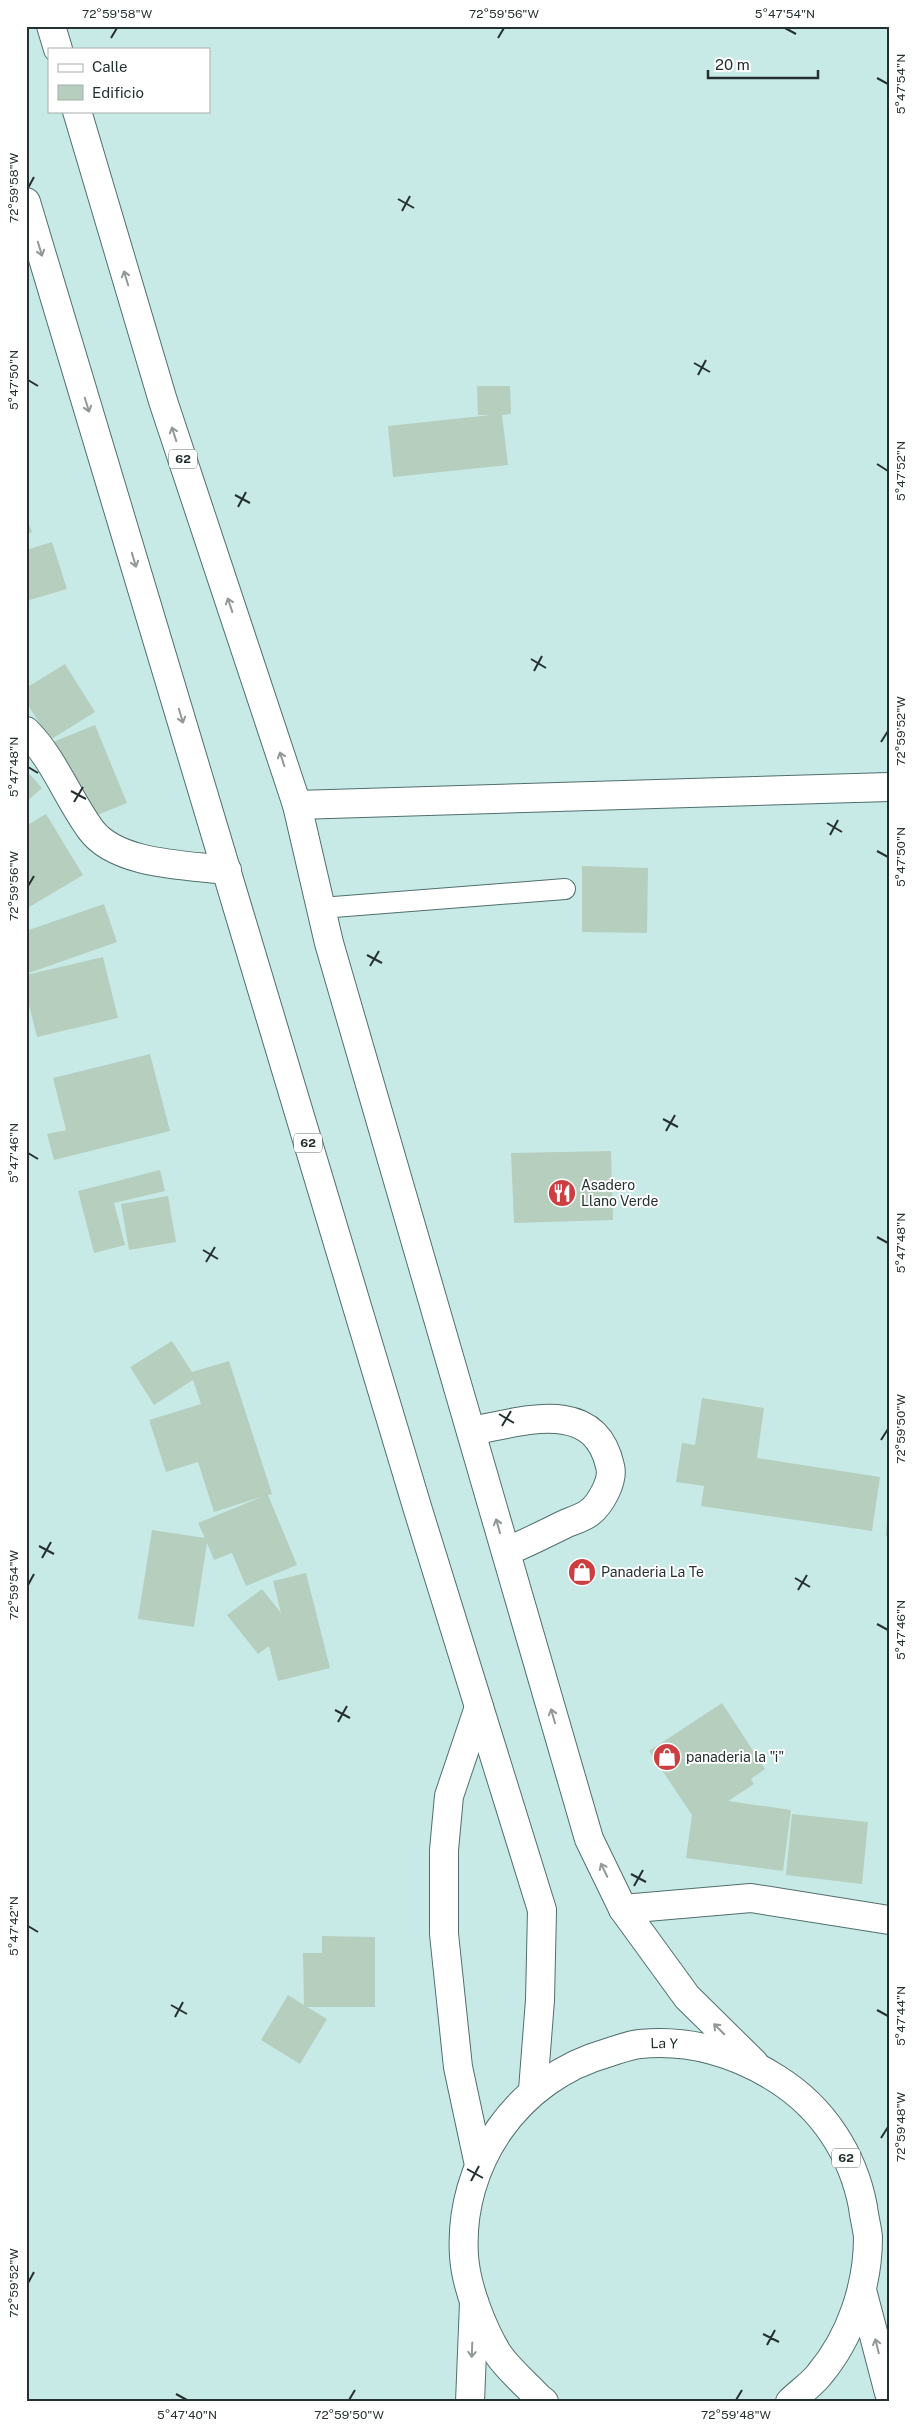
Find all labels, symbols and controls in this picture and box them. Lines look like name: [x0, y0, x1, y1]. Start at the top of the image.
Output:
text: 72°59'58"W: [82, 7, 153, 21]
text: 72°59'56"W: [469, 7, 539, 21]
text: 5°47'54"N: [755, 7, 815, 21]
legend: [48, 48, 210, 112]
scale bar: [708, 48, 818, 80]
text: 5°47'54"N: [894, 54, 908, 114]
text: 20 m: [715, 56, 750, 73]
text: Calle: [92, 58, 128, 75]
text: Edificio: [92, 84, 144, 101]
text: 72°59'58"W: [7, 152, 21, 223]
one-way arrow: [36, 241, 46, 257]
one-way arrow: [121, 271, 131, 287]
text: 5°47'50"N: [7, 350, 21, 410]
one-way arrow: [83, 396, 93, 412]
one-way arrow: [169, 426, 178, 442]
text: 5°47'52"N: [894, 441, 908, 501]
road number: 62: [169, 449, 197, 468]
one-way arrow: [130, 552, 140, 568]
one-way arrow: [225, 597, 235, 613]
text: 72°59'52"W: [894, 696, 908, 766]
one-way arrow: [176, 707, 186, 723]
text: 5°47'48"N: [7, 737, 21, 797]
one-way arrow: [276, 751, 286, 767]
text: 5°47'50"N: [894, 827, 908, 887]
text: 72°59'56"W: [7, 851, 21, 921]
text: 5°47'46"N: [7, 1123, 21, 1183]
road number: 62: [294, 1134, 322, 1152]
place label: Asadero Llano Verde: [581, 1177, 658, 1209]
restaurant icon: Asadero Llano Verde: [547, 1178, 577, 1208]
text: 5°47'48"N: [894, 1213, 908, 1273]
text: 72°59'50"W: [894, 1394, 908, 1464]
one-way arrow: [493, 1519, 503, 1535]
text: 72°59'54"W: [7, 1549, 21, 1620]
shop icon: Panaderia La Te: [567, 1557, 597, 1587]
place label: Panaderia La Te: [601, 1564, 704, 1580]
text: 5°47'46"N: [894, 1600, 908, 1660]
one-way arrow: [548, 1708, 558, 1724]
shop icon: panaderia la "i": [652, 1742, 682, 1772]
place label: panaderia la "i": [686, 1749, 784, 1765]
one-way arrow: [599, 1863, 608, 1878]
text: 5°47'42"N: [7, 1896, 21, 1956]
text: 5°47'44"N: [894, 1986, 908, 2046]
one-way arrow: [713, 2023, 725, 2035]
street label: La Y: [650, 2035, 679, 2052]
text: 72°59'48"W: [894, 2091, 908, 2162]
road number: 62: [832, 2148, 860, 2168]
text: 72°59'52"W: [7, 2248, 21, 2318]
one-way arrow: [871, 2338, 881, 2354]
one-way arrow: [467, 2342, 476, 2358]
text: 5°47'40"N: [157, 2408, 217, 2422]
text: 72°59'50"W: [314, 2408, 384, 2422]
text: 72°59'48"W: [701, 2408, 772, 2422]

